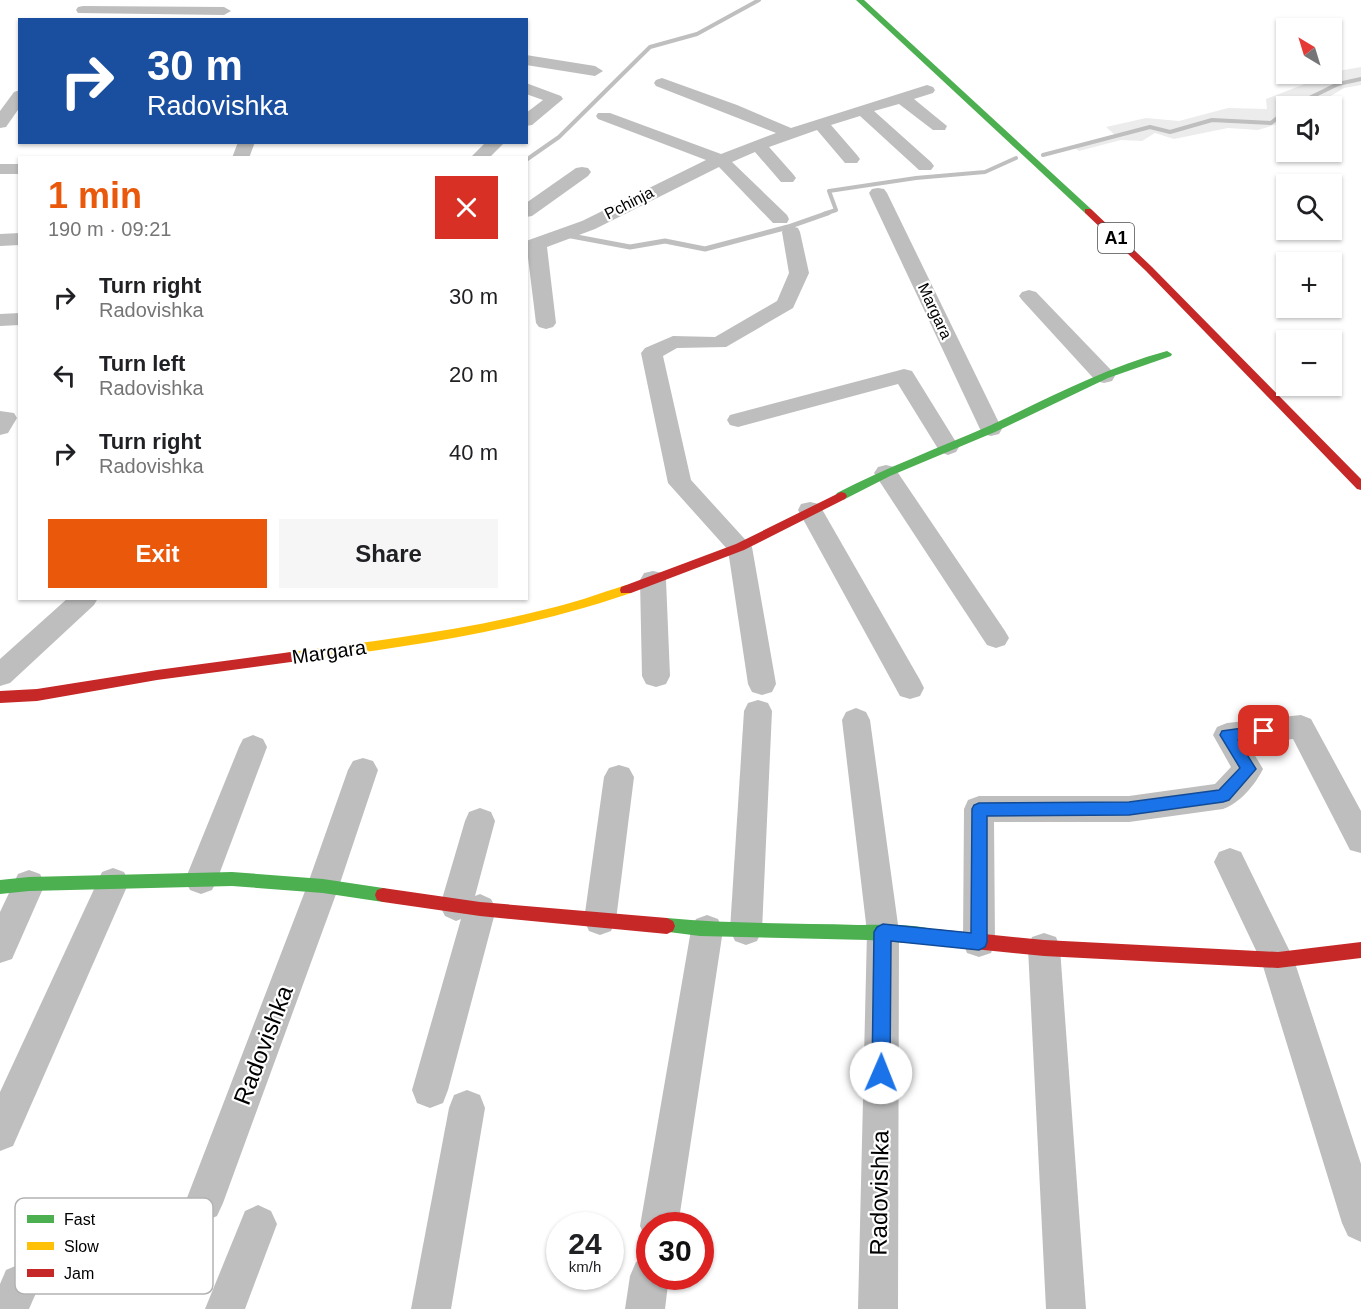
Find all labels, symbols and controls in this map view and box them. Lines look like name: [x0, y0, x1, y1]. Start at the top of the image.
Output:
north arrow: [1276, 18, 1342, 84]
map controls: [1276, 18, 1342, 396]
icon: right: [48, 42, 126, 120]
text: 30 m: [147, 42, 243, 89]
text: Radovishka: [147, 91, 288, 121]
button: sound: [1276, 96, 1342, 162]
button: search: [1276, 174, 1342, 240]
text: 1 min: [48, 175, 142, 216]
button: close: [435, 176, 498, 239]
street label: Pchinja: [602, 183, 656, 222]
text: 190 m · 09:21: [48, 218, 171, 240]
road number: A1: [1098, 223, 1134, 253]
button: +: [1276, 252, 1342, 318]
text: Turn right: [99, 273, 201, 298]
street label: Margara: [915, 280, 955, 342]
icon: right: [48, 281, 81, 314]
text: 30 m: [449, 284, 498, 309]
text: Radovishka: [99, 299, 204, 321]
button: −: [1276, 330, 1342, 396]
text: Turn left: [99, 351, 185, 376]
icon: left: [48, 359, 81, 392]
text: 20 m: [449, 362, 498, 387]
text: Radovishka: [99, 377, 204, 399]
text: Turn right: [99, 429, 201, 454]
icon: right: [48, 437, 81, 470]
text: 40 m: [449, 440, 498, 465]
text: Radovishka: [99, 455, 204, 477]
button: Exit: [48, 519, 267, 588]
button: Share: [279, 519, 498, 588]
street label: Margara: [291, 636, 368, 668]
pin: [1238, 705, 1289, 756]
icon: arrive: [1247, 714, 1280, 747]
street label: Radovishka: [228, 981, 298, 1108]
position arrow: [849, 1041, 913, 1105]
street label: Radovishka: [864, 1129, 894, 1256]
legend: [15, 1198, 213, 1294]
text: Fast: [64, 1211, 96, 1228]
speed limit sign: 30: [636, 1212, 714, 1290]
text: 24: [568, 1227, 602, 1260]
text: Slow: [64, 1238, 99, 1255]
text: km/h: [569, 1258, 601, 1275]
text: Jam: [64, 1265, 94, 1282]

